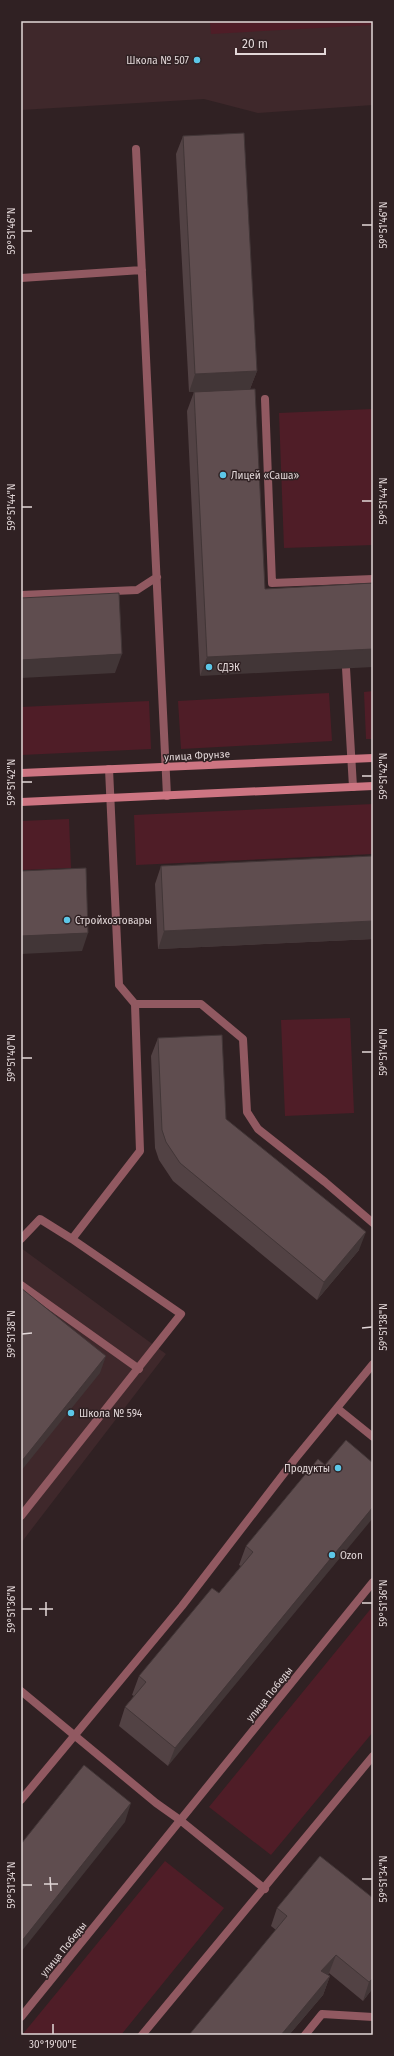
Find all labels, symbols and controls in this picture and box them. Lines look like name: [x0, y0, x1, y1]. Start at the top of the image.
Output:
scale bar: [236, 30, 325, 56]
text: 20 m: [242, 37, 268, 51]
place label: Школа № 507: [126, 55, 190, 67]
marker: Школа № 507: [192, 55, 202, 65]
text: 59°51'46"N: [378, 201, 390, 249]
text: 59°51'46"N: [6, 207, 18, 255]
marker: Лицей «Саша»: [218, 470, 228, 480]
place label: Лицей «Саша»: [231, 470, 300, 482]
text: 59°51'44"N: [378, 478, 390, 524]
text: 59°51'44"N: [6, 484, 18, 530]
marker: СДЭК: [204, 662, 214, 672]
place label: СДЭК: [217, 662, 240, 674]
street label: улица Фрунзе: [164, 748, 230, 764]
text: 59°51'42"N: [378, 753, 390, 799]
text: 59°51'42"N: [6, 759, 18, 805]
marker: Стройхозтовары: [62, 915, 72, 925]
place label: Стройхозтовары: [75, 915, 152, 927]
text: 59°51'40"N: [378, 1028, 390, 1076]
text: 59°51'40"N: [6, 1034, 18, 1082]
text: 59°51'38"N: [378, 1303, 390, 1351]
text: 59°51'38"N: [6, 1310, 18, 1358]
marker: Школа № 594: [66, 1408, 76, 1418]
place label: Школа № 594: [79, 1408, 143, 1420]
place label: Продукты: [284, 1463, 330, 1475]
marker: Продукты: [333, 1463, 343, 1473]
marker: Ozon: [327, 1550, 337, 1560]
place label: Ozon: [340, 1550, 363, 1562]
text: 59°51'36"N: [378, 1579, 390, 1627]
text: 59°51'36"N: [6, 1585, 18, 1633]
street label: улица Победы: [244, 1665, 296, 1725]
text: 59°51'34"N: [378, 1856, 390, 1902]
text: 59°51'34"N: [6, 1862, 18, 1908]
street label: улица Победы: [38, 1920, 90, 1980]
text: 30°19'00"E: [29, 2039, 77, 2051]

